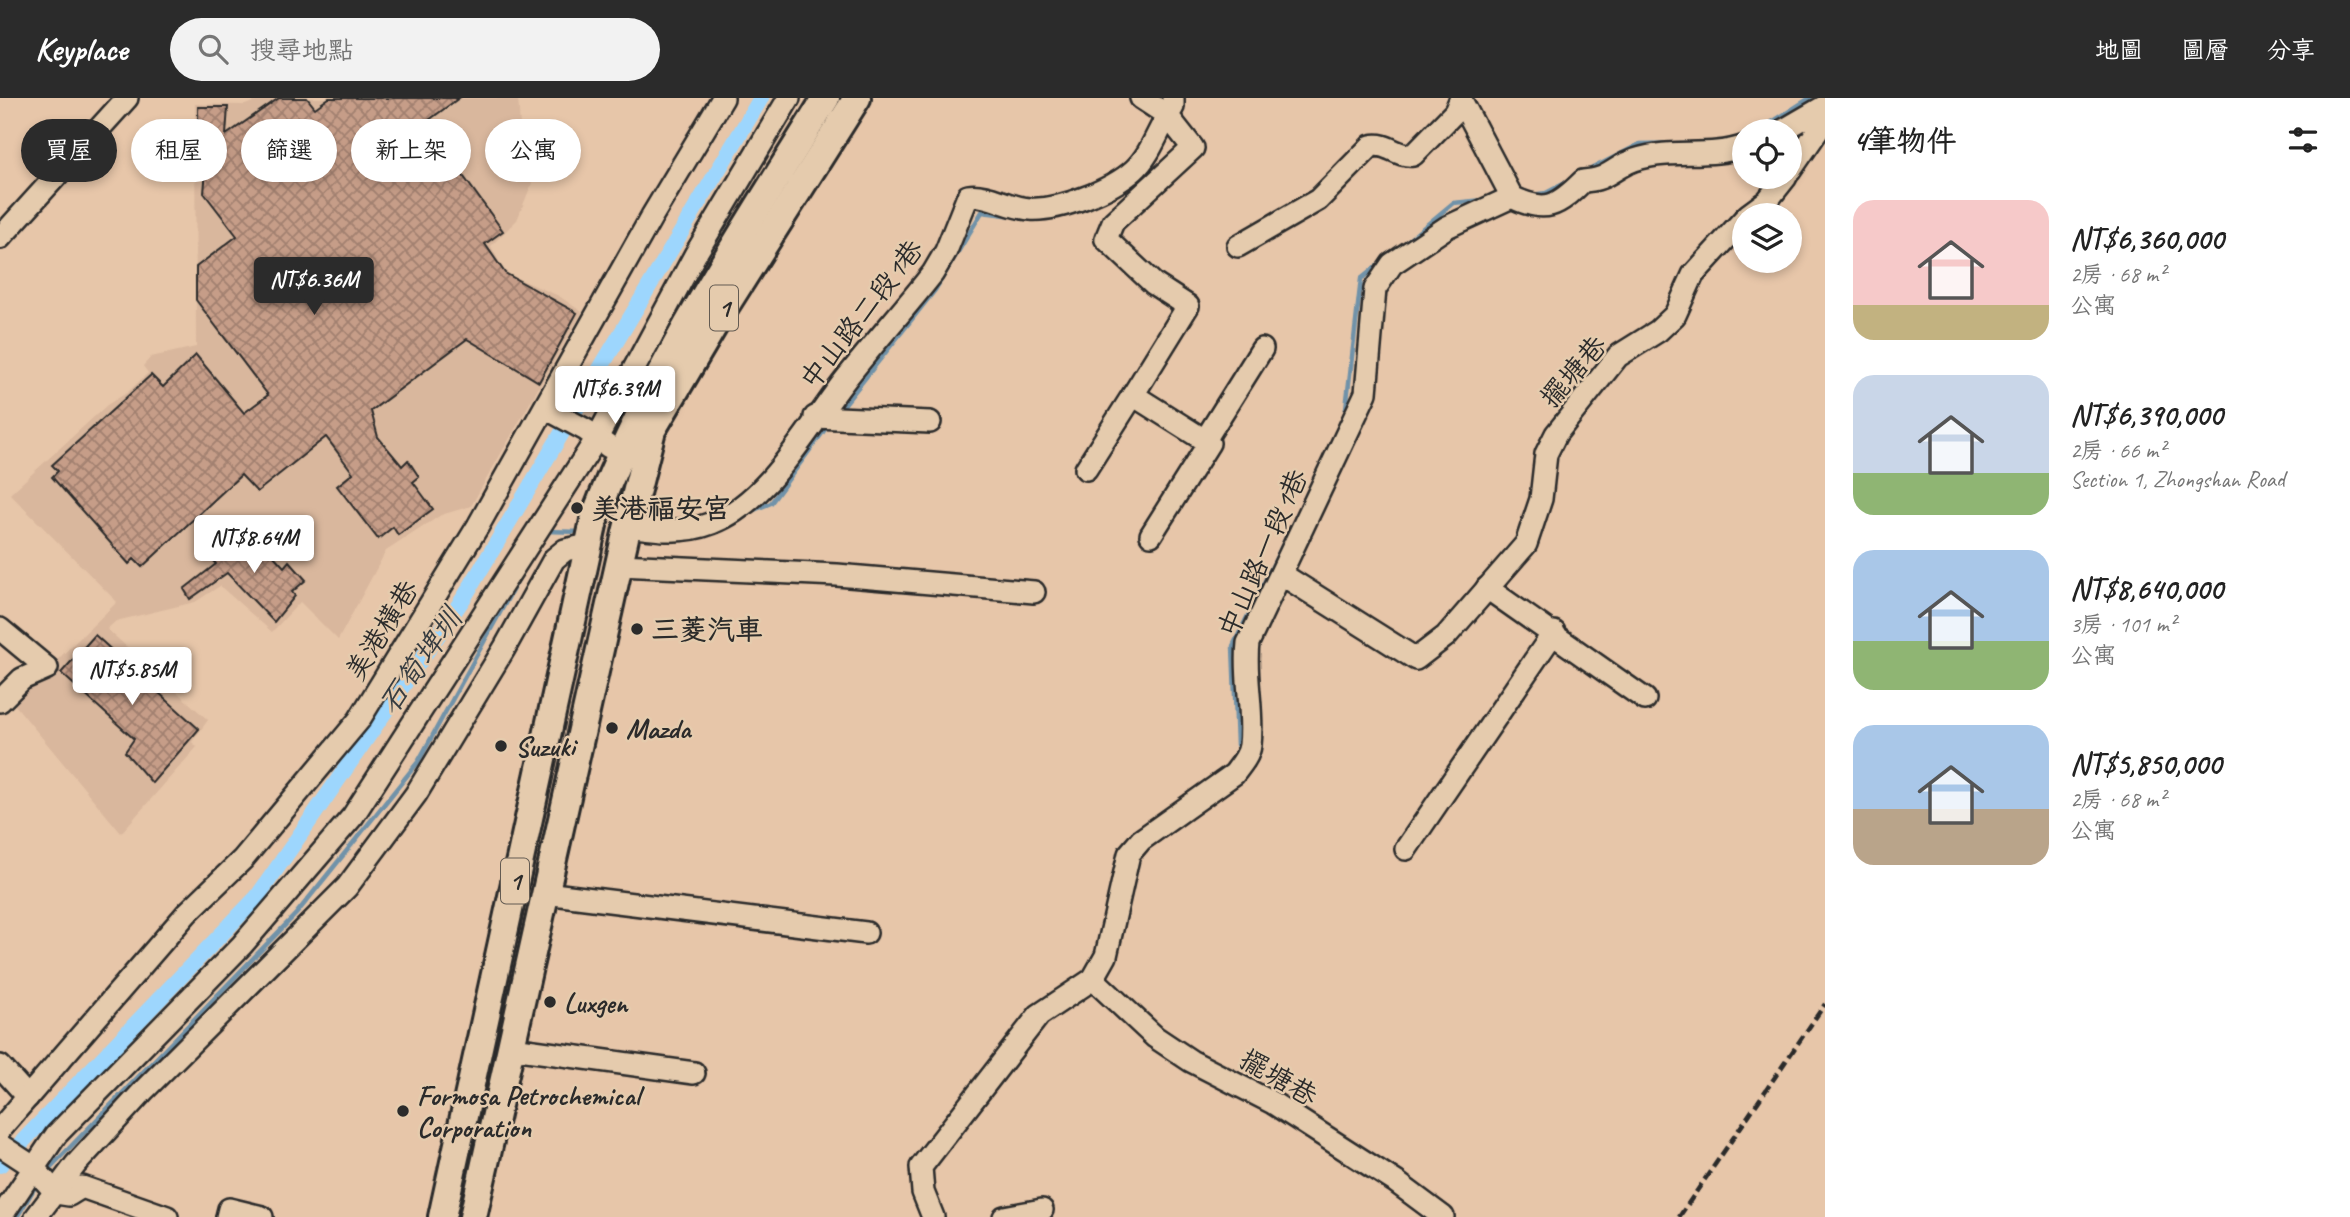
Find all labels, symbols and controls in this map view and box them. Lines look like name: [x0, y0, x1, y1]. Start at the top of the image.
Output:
search box: [170, 18, 660, 81]
text: Keyplace: [35, 28, 128, 70]
icon: search: [194, 30, 232, 68]
text: 搜尋地點: [250, 34, 354, 67]
text: 地圖: [2095, 35, 2143, 65]
text: 圖層: [2181, 35, 2229, 65]
text: 分享: [2267, 35, 2315, 65]
chip: 買屋: [21, 119, 117, 182]
chip: 租屋: [131, 119, 227, 182]
chip: 篩選: [241, 119, 337, 182]
chip: 新上架: [351, 119, 471, 182]
chip: 公寓: [485, 119, 581, 182]
map controls: [1732, 119, 1802, 273]
button: locate: [1732, 119, 1802, 189]
icon: filters: [2284, 121, 2322, 159]
text: 4筆物件: [1853, 122, 1957, 160]
button: layers: [1732, 203, 1802, 273]
text: NT$6,360,000: [2070, 220, 2223, 258]
icon: home: [1909, 228, 1993, 312]
street label: 中山路二段1巷: [792, 232, 931, 396]
pin: NT$6.36M: [242, 258, 386, 317]
text: 2房 · 68 m²: [2070, 260, 2165, 289]
text: NT$6.36M: [270, 265, 358, 294]
road number: 1: [710, 286, 738, 330]
text: 公寓: [2070, 291, 2116, 320]
street label: 擺塘巷: [1533, 327, 1615, 415]
pin: NT$6.39M: [543, 366, 687, 426]
text: NT$6.39M: [571, 374, 659, 403]
text: NT$6,390,000: [2070, 396, 2222, 434]
icon: home: [1909, 403, 1993, 487]
text: 2房 · 66 m²: [2070, 436, 2165, 465]
street label: 中山路一段1巷: [1210, 463, 1316, 643]
text: Section 1, Zhongshan Road: [2070, 465, 2285, 494]
place label: 美港福安宮: [591, 491, 731, 526]
marker: 美港福安宮: [569, 500, 585, 516]
pin: NT$8.64M: [182, 516, 326, 575]
text: NT$8.64M: [210, 523, 298, 552]
text: NT$8,640,000: [2070, 570, 2223, 608]
street label: 美港橫巷: [337, 573, 426, 687]
icon: home: [1909, 578, 1993, 662]
water label: 石筍埤圳: [370, 598, 472, 721]
text: 3房 · 101 m²: [2070, 610, 2176, 639]
place label: 三菱汽車: [651, 612, 763, 647]
marker: 三菱汽車: [629, 621, 645, 637]
text: 公寓: [2070, 641, 2116, 670]
pin: NT$5.85M: [60, 648, 204, 707]
text: NT$5.85M: [89, 655, 175, 684]
place label: Mazda: [626, 711, 693, 746]
marker: Mazda: [604, 720, 620, 736]
place label: Suzuki: [515, 729, 578, 764]
marker: Suzuki: [493, 738, 509, 754]
text: NT$5,850,000: [2070, 745, 2221, 783]
icon: home: [1909, 753, 1993, 837]
text: 2房 · 68 m²: [2070, 785, 2165, 814]
text: 公寓: [2070, 816, 2116, 845]
road number: 1: [501, 859, 529, 904]
place label: Luxgen: [564, 985, 630, 1020]
marker: Luxgen: [542, 994, 558, 1010]
street label: 擺塘巷: [1234, 1041, 1325, 1114]
place label: Formosa Petrochemical Corporation: [417, 1078, 646, 1145]
marker: Formosa Petrochemical Corporation: [395, 1103, 411, 1119]

